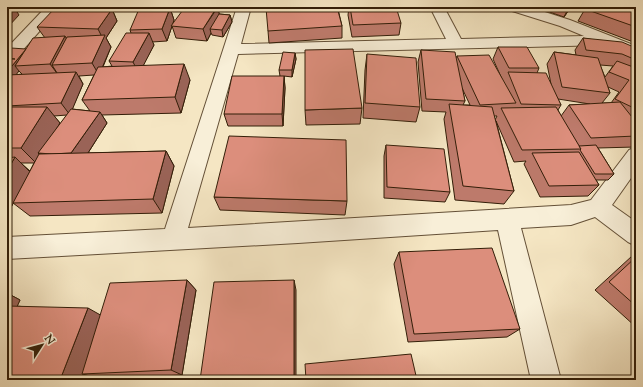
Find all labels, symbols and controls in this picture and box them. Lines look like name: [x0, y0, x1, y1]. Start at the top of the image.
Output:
north arrow: [22, 325, 62, 365]
text: N: [40, 331, 58, 348]

